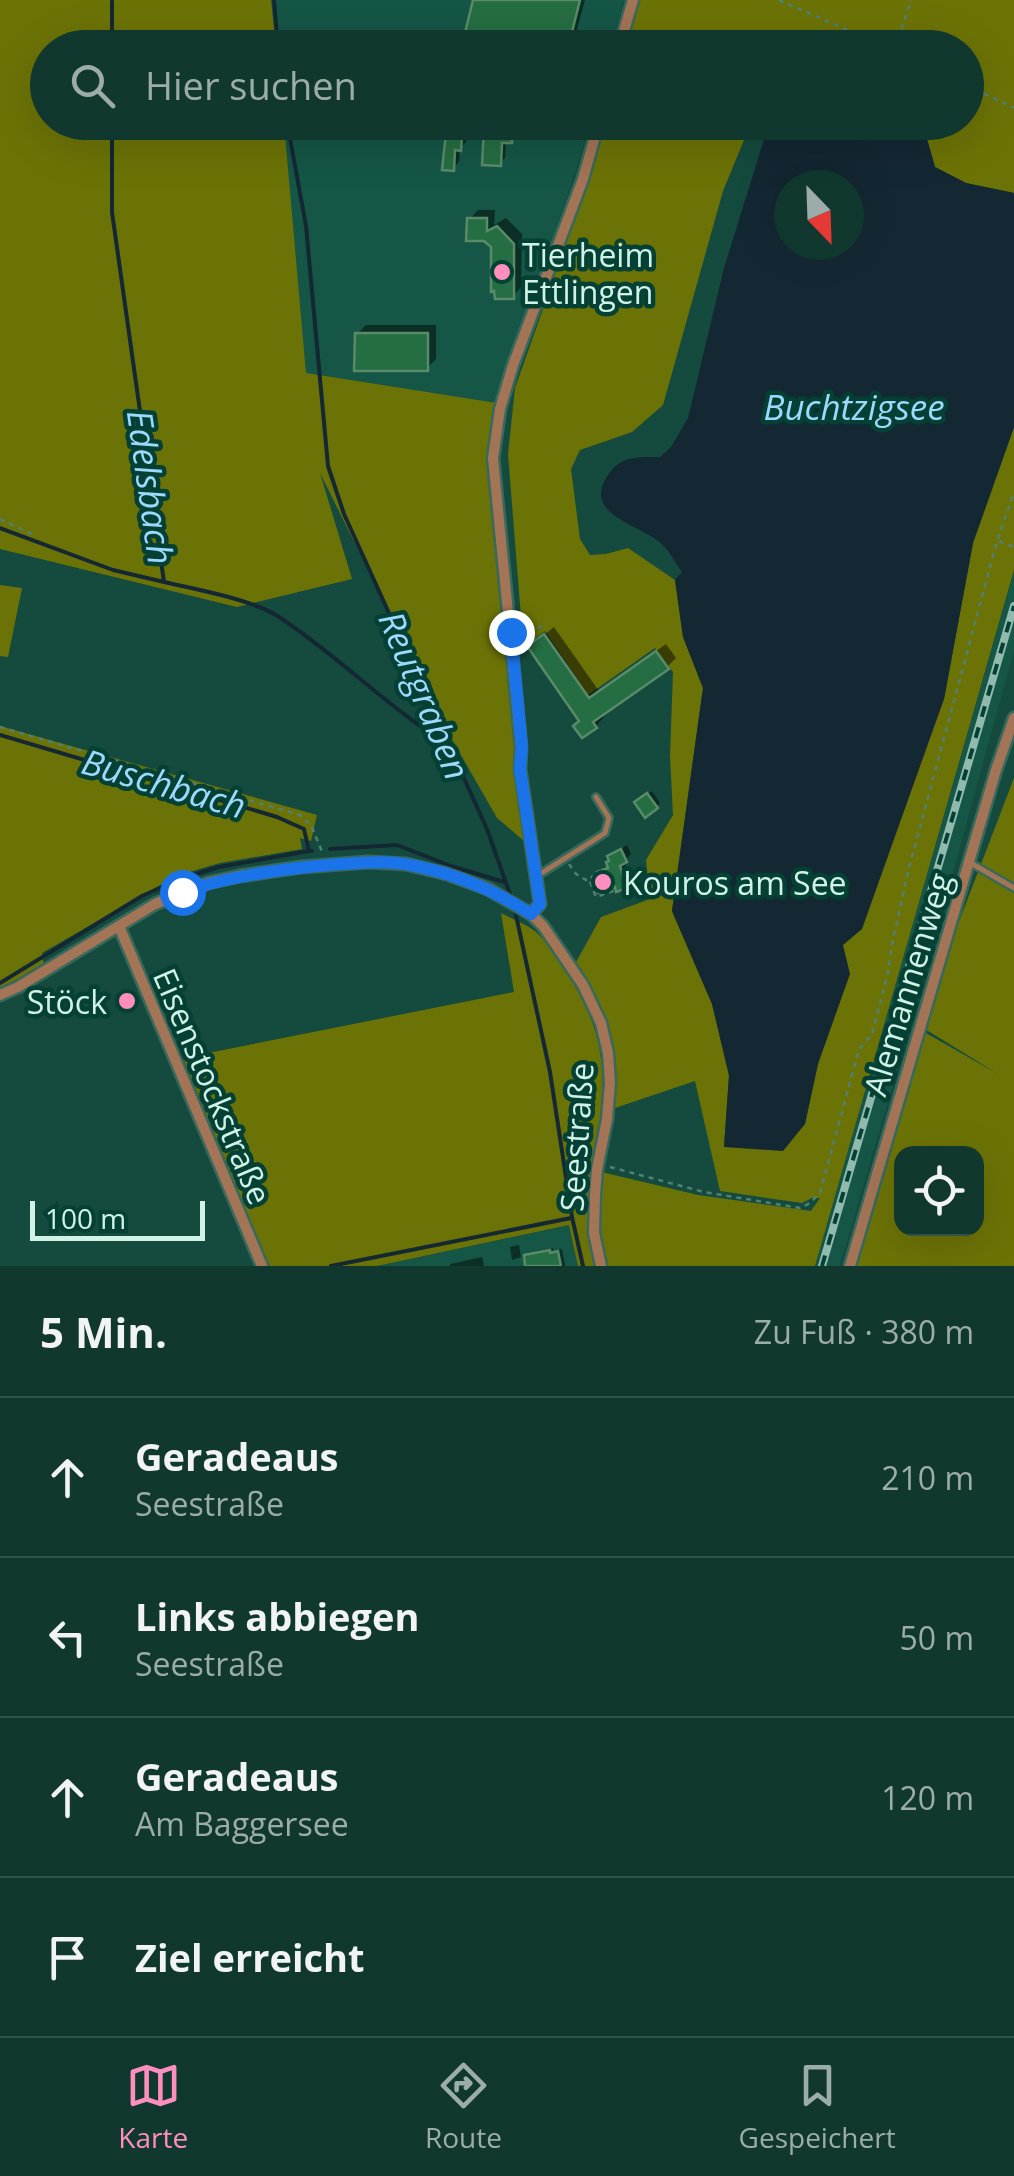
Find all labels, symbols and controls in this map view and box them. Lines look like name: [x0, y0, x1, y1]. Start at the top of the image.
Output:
search box: [30, 30, 984, 140]
icon: search: [65, 58, 120, 113]
text: Hier suchen: [145, 59, 357, 111]
north arrow: [774, 170, 864, 260]
place label: Tierheim Ettlingen: [522, 233, 654, 313]
marker: Tierheim Ettlingen: [491, 261, 513, 283]
water label: Buchtzigsee: [763, 383, 945, 430]
water label: Edelsbach: [117, 407, 185, 567]
water label: Reutgraben: [368, 604, 482, 786]
route end: [489, 610, 535, 656]
water label: Buschbach: [77, 737, 251, 829]
place label: Kouros am See: [623, 861, 847, 904]
street label: Alemannenweg: [853, 867, 961, 1101]
route start: [160, 870, 206, 916]
marker: Kouros am See: [592, 871, 614, 893]
street label: Eisenstockstraße: [144, 962, 282, 1210]
place label: Stöck: [27, 980, 107, 1023]
marker: Stöck: [116, 990, 138, 1012]
street label: Seestraße: [549, 1061, 603, 1213]
map controls: [894, 1146, 984, 1236]
button: locate: [894, 1146, 984, 1236]
scale bar: [30, 1196, 205, 1240]
text: 100 m: [45, 1199, 126, 1237]
text: 5 Min.: [40, 1303, 167, 1360]
text: Zu Fuß · 380 m: [754, 1310, 974, 1353]
text: Geradeaus: [135, 1430, 339, 1482]
icon: ahead: [40, 1450, 95, 1505]
text: 210 m: [881, 1456, 974, 1499]
text: Seestraße: [135, 1482, 284, 1525]
text: Links abbiegen: [135, 1590, 419, 1642]
icon: left: [40, 1610, 95, 1665]
text: 50 m: [899, 1616, 974, 1659]
text: Seestraße: [135, 1642, 284, 1685]
text: Geradeaus: [135, 1750, 339, 1802]
icon: ahead: [40, 1770, 95, 1825]
text: 120 m: [881, 1776, 974, 1819]
text: Am Baggersee: [135, 1802, 349, 1845]
icon: arrive: [40, 1930, 95, 1985]
text: Ziel erreicht: [135, 1931, 365, 1983]
tab: Karte: [118, 2058, 188, 2156]
tab: Route: [425, 2058, 502, 2156]
tab: Gespeichert: [739, 2058, 896, 2156]

